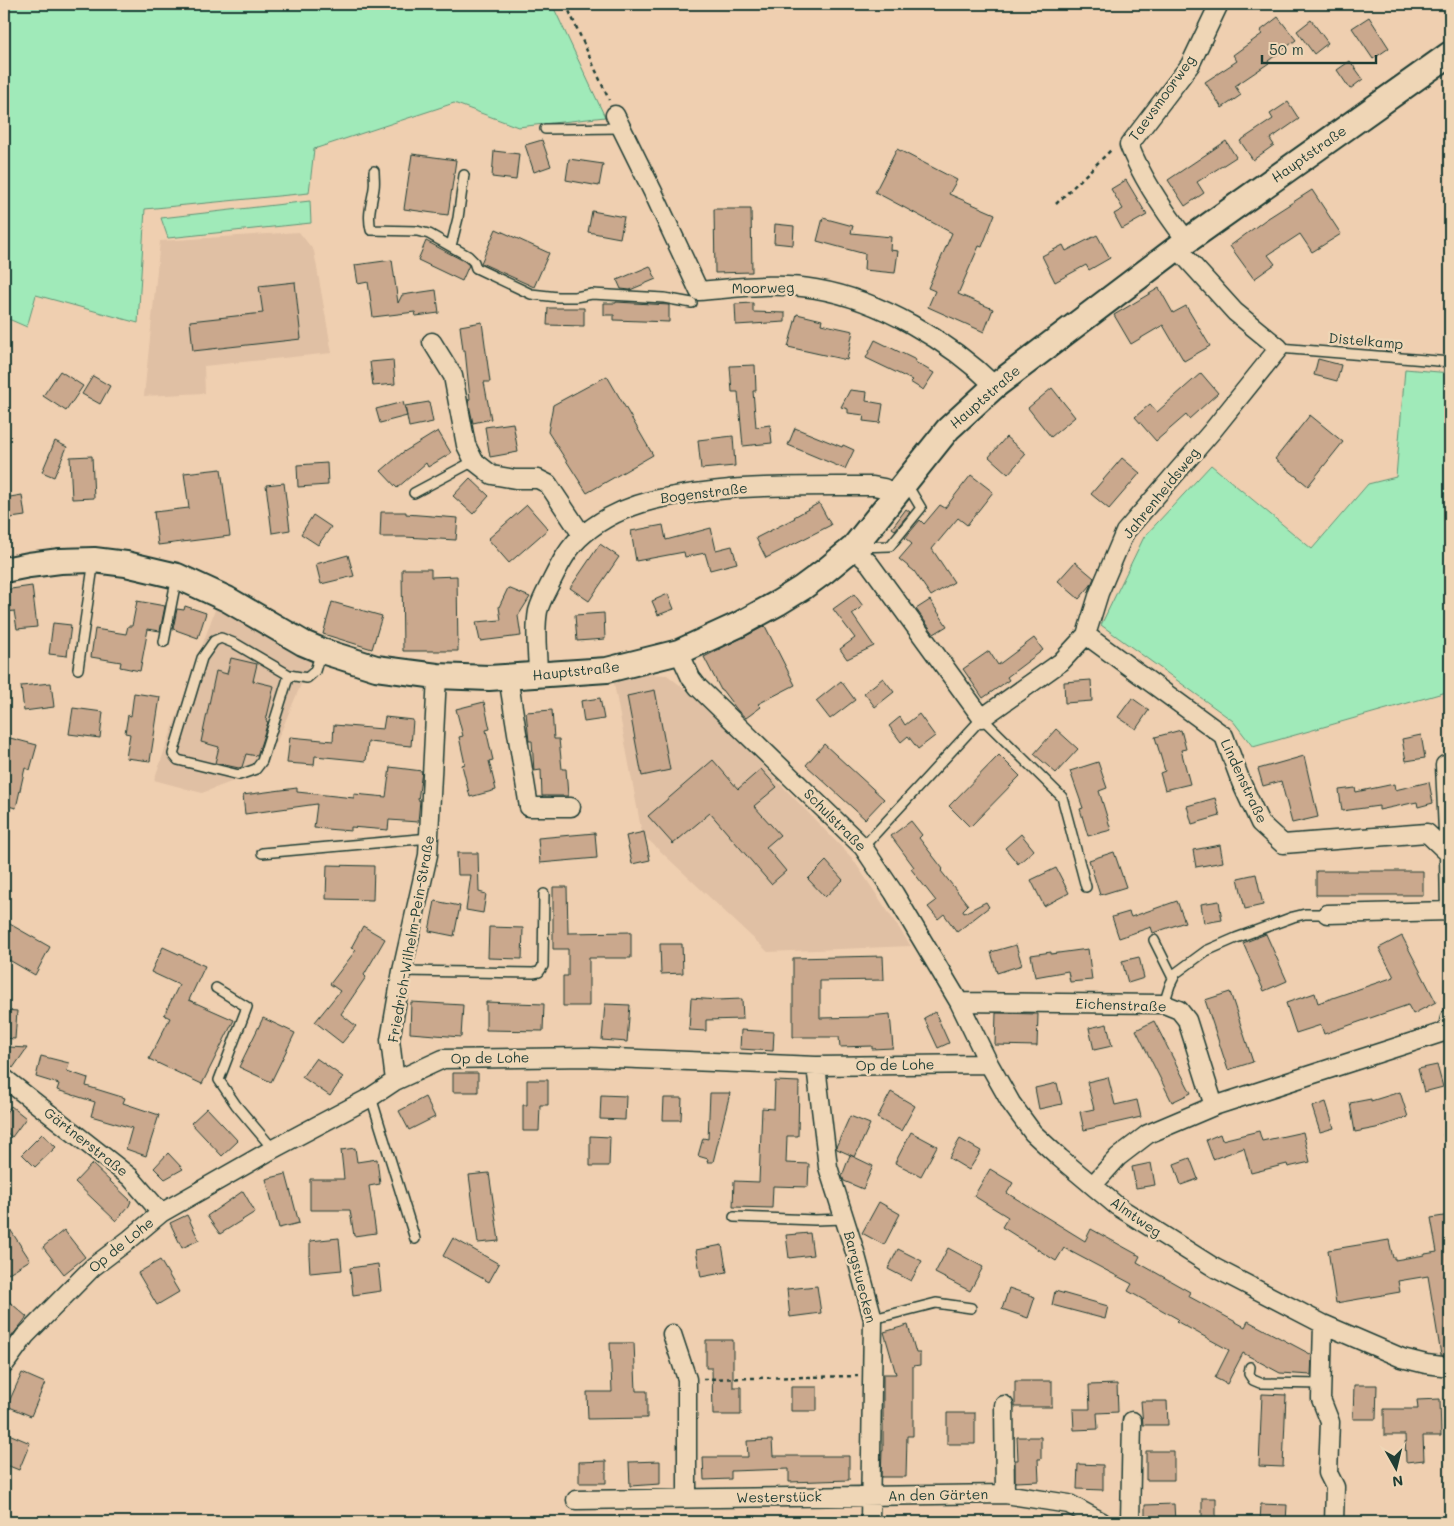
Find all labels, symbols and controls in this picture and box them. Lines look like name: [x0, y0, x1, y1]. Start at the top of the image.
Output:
scale bar: [1262, 32, 1375, 64]
text: 50 m: [1269, 39, 1304, 59]
street label: Taevsmoorweg: [1124, 51, 1199, 144]
street label: Hauptstraße: [1267, 121, 1350, 186]
street label: Moorweg: [732, 277, 794, 298]
street label: Distelkamp: [1328, 328, 1404, 353]
street label: Hauptstraße: [945, 361, 1024, 432]
street label: Jahrenheidsweg: [1118, 443, 1203, 542]
street label: Bogenstraße: [659, 478, 749, 507]
street label: Hauptstraße: [531, 656, 620, 685]
street label: Lindenstraße: [1217, 736, 1272, 826]
street label: Schulstraße: [800, 784, 871, 855]
street label: Friedrich-Wilhelm-Pein-Straße: [383, 834, 438, 1044]
street label: Eichenstraße: [1075, 993, 1167, 1016]
street label: Op de Lohe: [451, 1047, 529, 1068]
street label: Op de Lohe: [856, 1054, 934, 1075]
street label: Gärtnerstraße: [40, 1103, 132, 1180]
street label: Almtweg: [1107, 1192, 1166, 1241]
street label: Op de Lohe: [84, 1213, 157, 1277]
street label: Bargstuecken: [840, 1229, 881, 1325]
north arrow: [1372, 1444, 1422, 1494]
text: N: [1391, 1471, 1404, 1492]
street label: An den Gärten: [888, 1484, 988, 1505]
street label: Westerstück: [736, 1486, 822, 1507]

